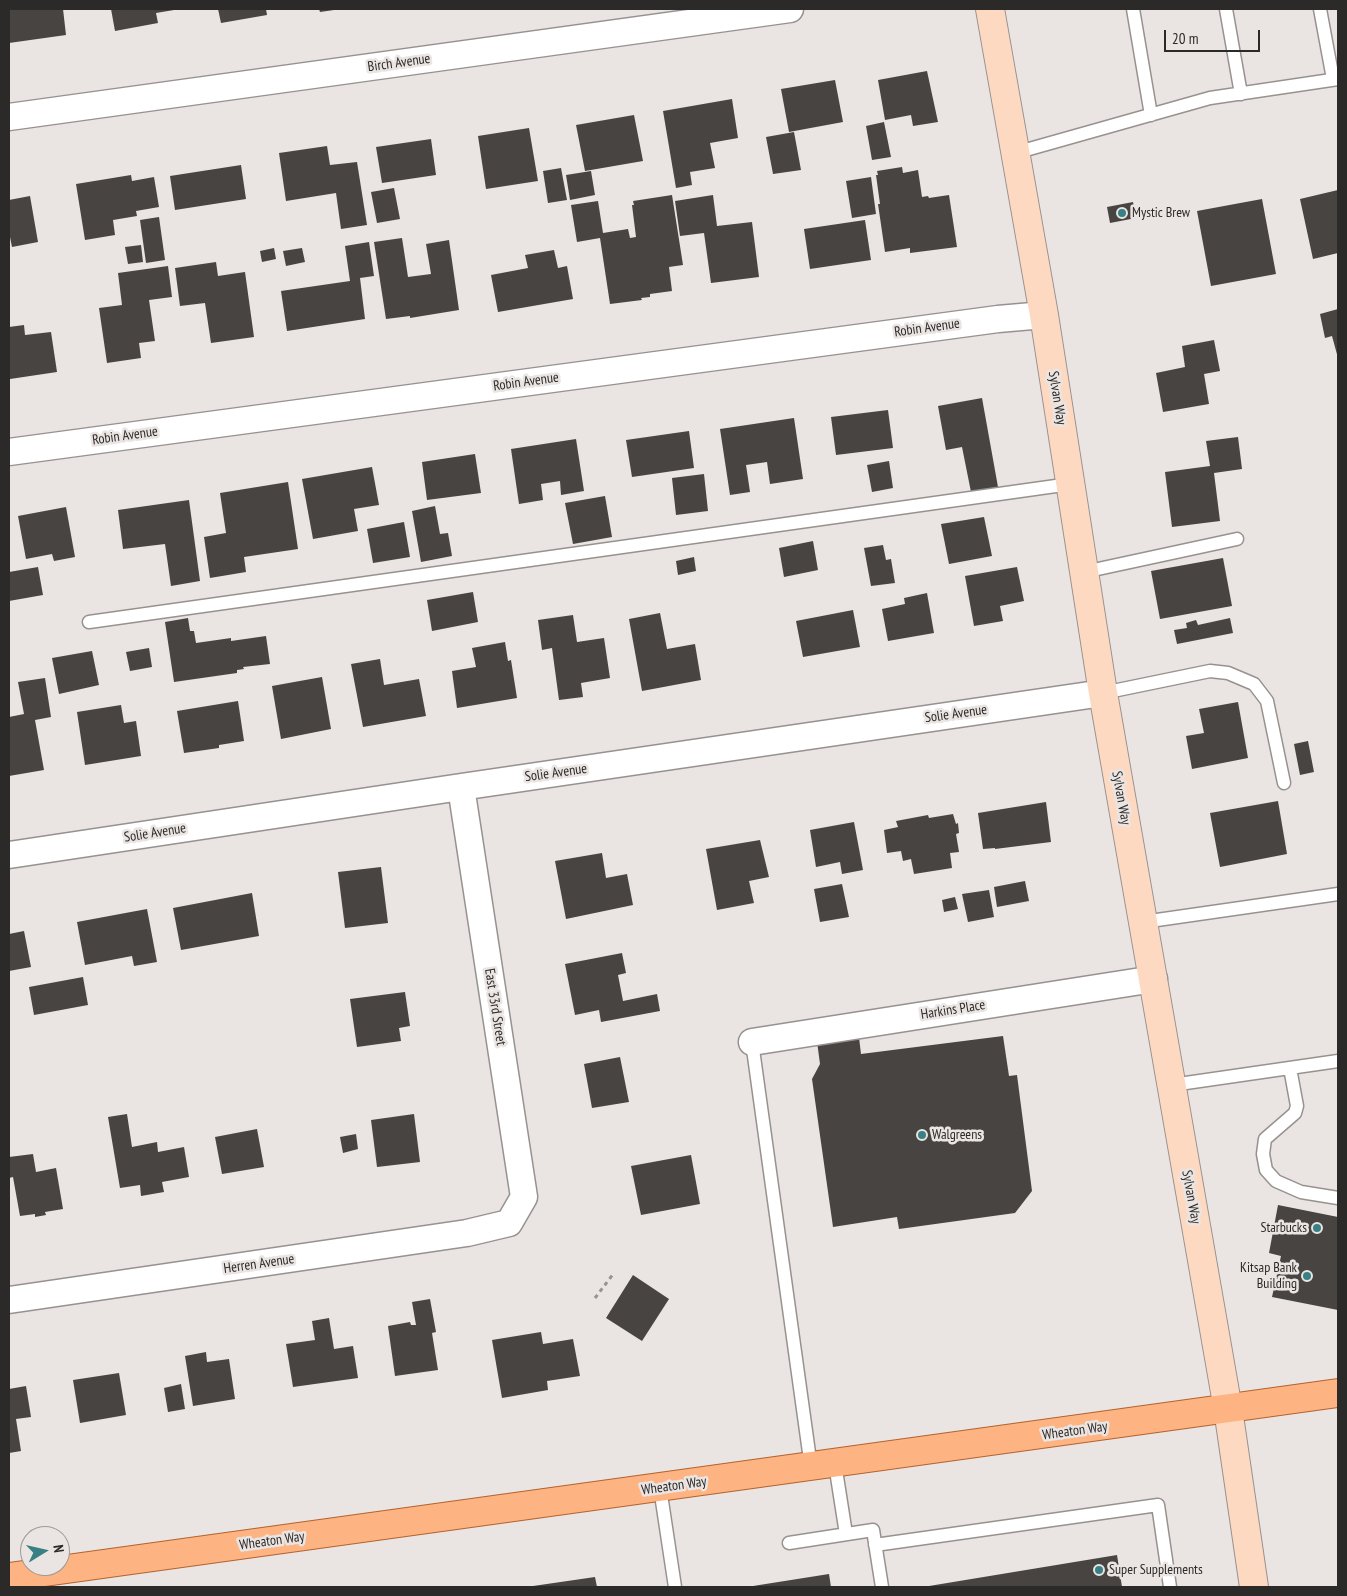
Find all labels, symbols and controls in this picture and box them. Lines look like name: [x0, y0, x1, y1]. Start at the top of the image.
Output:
scale bar: [1167, 20, 1263, 52]
text: 20 m: [1172, 29, 1198, 48]
street label: Birch Avenue: [367, 50, 431, 76]
place label: Mystic Brew: [1132, 205, 1190, 221]
marker: Mystic Brew: [1116, 207, 1128, 219]
street label: Robin Avenue: [893, 315, 961, 341]
street label: Robin Avenue: [492, 369, 560, 395]
street label: Sylvan Way: [1044, 370, 1070, 426]
street label: Robin Avenue: [91, 423, 159, 449]
street label: Solie Avenue: [924, 701, 988, 727]
street label: Solie Avenue: [524, 760, 588, 786]
street label: Sylvan Way: [1108, 770, 1134, 826]
street label: Solie Avenue: [123, 820, 187, 846]
street label: East 33rd Street: [481, 967, 509, 1047]
street label: Harkins Place: [920, 997, 986, 1023]
place label: Walgreens: [932, 1127, 982, 1143]
marker: Walgreens: [916, 1129, 928, 1141]
street label: Sylvan Way: [1178, 1169, 1204, 1225]
place label: Starbucks: [1260, 1220, 1307, 1236]
marker: Starbucks: [1311, 1222, 1323, 1234]
street label: Herren Avenue: [223, 1251, 295, 1277]
place label: Kitsap Bank Building: [1240, 1260, 1297, 1292]
marker: Kitsap Bank Building: [1301, 1270, 1313, 1282]
street label: Wheaton Way: [1041, 1418, 1109, 1444]
street label: Wheaton Way: [640, 1473, 708, 1499]
north arrow: [20, 1526, 70, 1576]
street label: Wheaton Way: [238, 1528, 306, 1554]
text: N: [49, 1544, 68, 1554]
place label: Super Supplements: [1109, 1562, 1203, 1578]
marker: Super Supplements: [1093, 1564, 1105, 1576]

